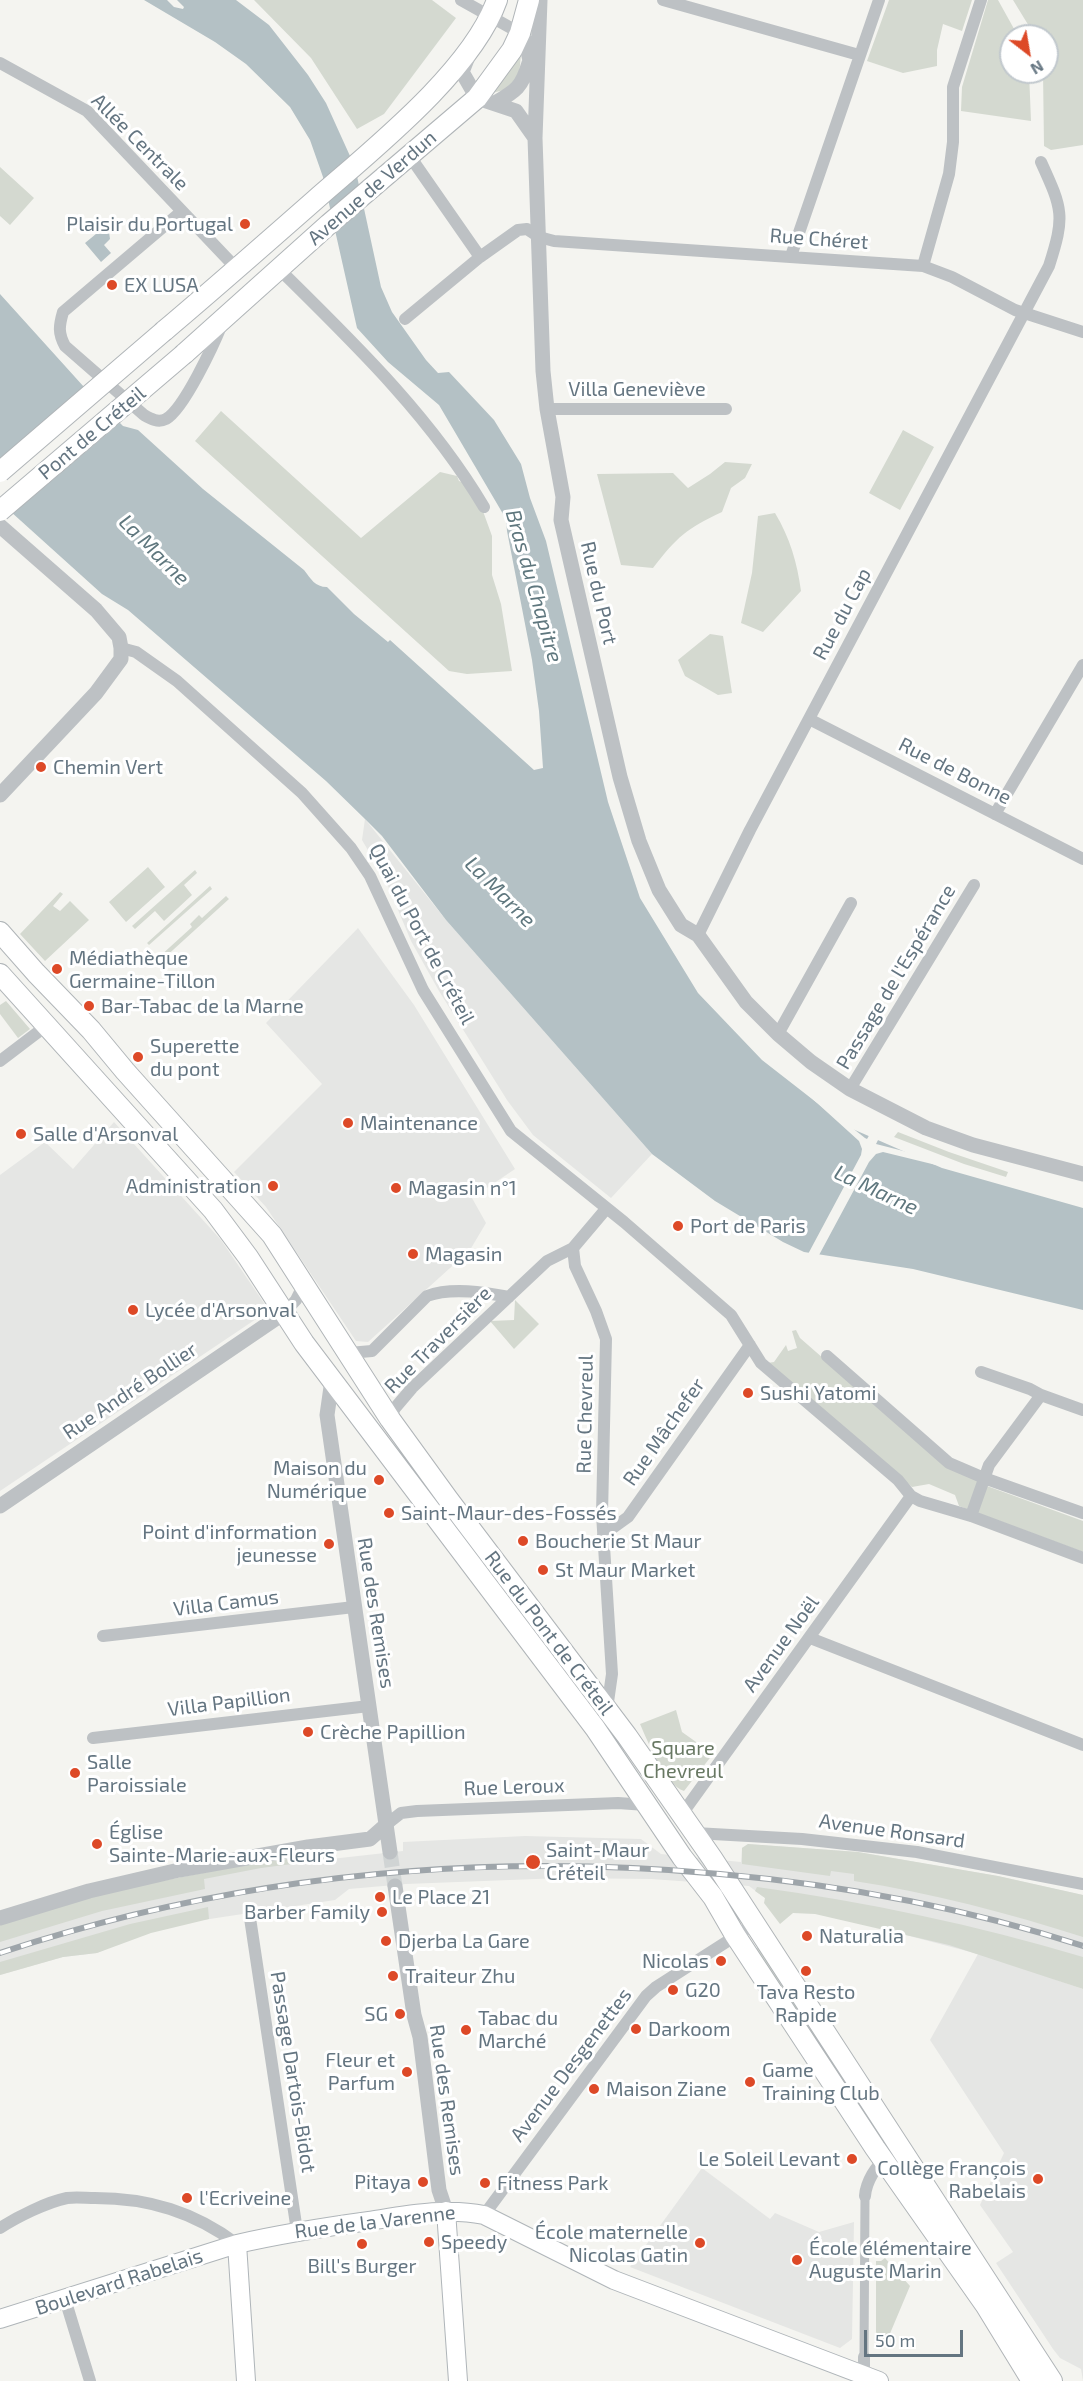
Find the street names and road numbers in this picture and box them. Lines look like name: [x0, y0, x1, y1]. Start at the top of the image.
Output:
street label: Allée Centrale: [87, 89, 193, 195]
street label: Avenue de Verdun: [303, 126, 441, 250]
street label: Rue Chéret: [769, 224, 869, 254]
street label: Villa Geneviève: [568, 377, 706, 401]
street label: Pont de Créteil: [34, 381, 150, 485]
street label: Rue du Port: [576, 539, 622, 647]
street label: Rue du Cap: [808, 564, 876, 664]
street label: Rue de Bonne: [895, 732, 1015, 810]
street label: Quai du Port de Créteil: [364, 839, 480, 1029]
street label: Passage de l'Espérance: [831, 880, 961, 1074]
street label: Rue Traversière: [380, 1282, 496, 1398]
street label: Rue André Bollier: [58, 1337, 202, 1445]
street label: Rue Chevreul: [572, 1354, 598, 1474]
street label: Rue Mâchefer: [618, 1374, 710, 1490]
street label: Rue des Remises: [352, 1536, 400, 1690]
street label: Rue du Pont de Créteil: [480, 1546, 618, 1720]
street label: Villa Camus: [172, 1585, 280, 1621]
street label: Avenue Noël: [738, 1591, 824, 1697]
street label: Villa Papillion: [166, 1683, 292, 1721]
street label: Rue Leroux: [463, 1773, 565, 1801]
street label: Avenue Ronsard: [817, 1809, 967, 1853]
street label: Passage Dartois-Bidot: [265, 1970, 321, 2174]
street label: Avenue Desgenettes: [505, 1984, 637, 2146]
street label: Rue des Remises: [425, 2023, 469, 2177]
street label: Rue de la Varenne: [293, 2200, 457, 2244]
street label: Boulevard Rabelais: [32, 2244, 206, 2320]

